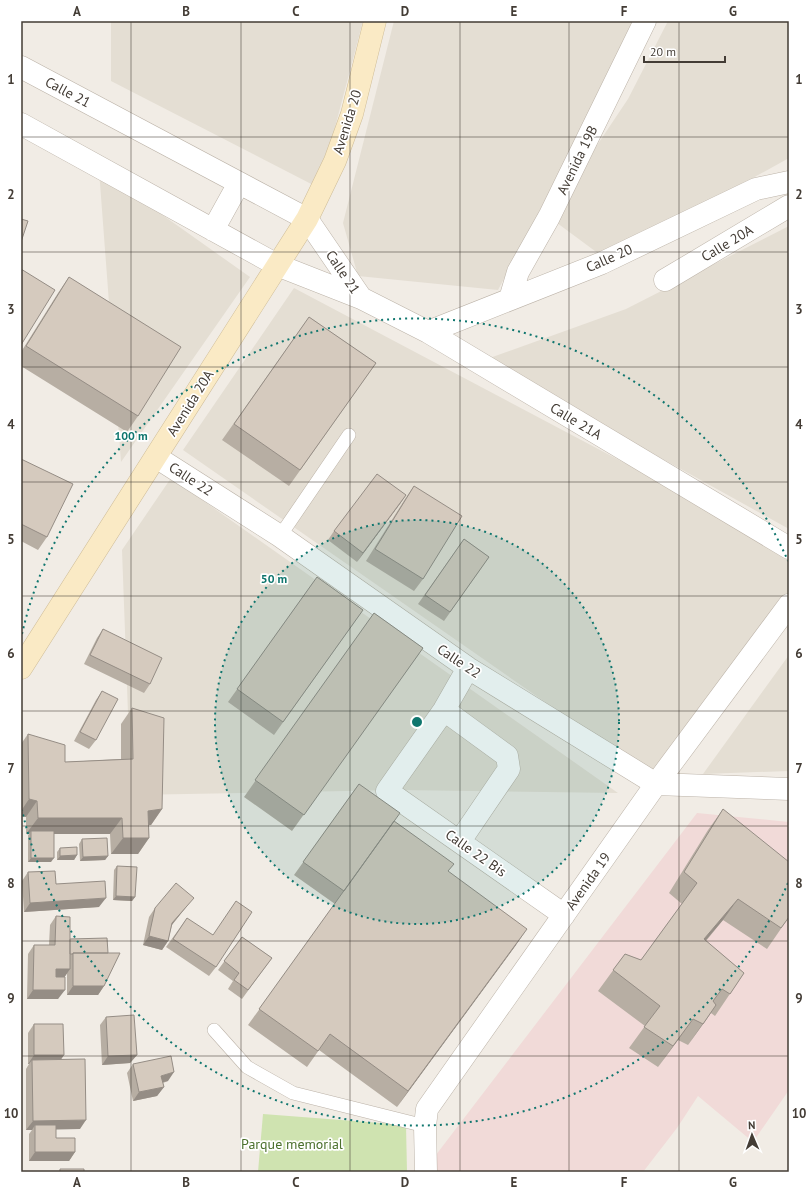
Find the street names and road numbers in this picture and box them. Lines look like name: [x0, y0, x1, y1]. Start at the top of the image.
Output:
street label: Calle 21: [42, 73, 94, 111]
street label: Avenida 20: [329, 87, 365, 156]
street label: Avenida 19B: [553, 123, 601, 197]
street label: Calle 20A: [698, 220, 757, 265]
street label: Calle 20: [583, 240, 635, 276]
street label: Calle 21: [322, 247, 364, 297]
street label: Avenida 20A: [163, 366, 218, 439]
street label: Calle 21A: [547, 399, 606, 444]
street label: Calle 22: [166, 458, 216, 500]
street label: Calle 22: [434, 640, 484, 682]
street label: Calle 22 Bis: [442, 825, 510, 881]
street label: Avenida 19: [562, 849, 614, 913]

